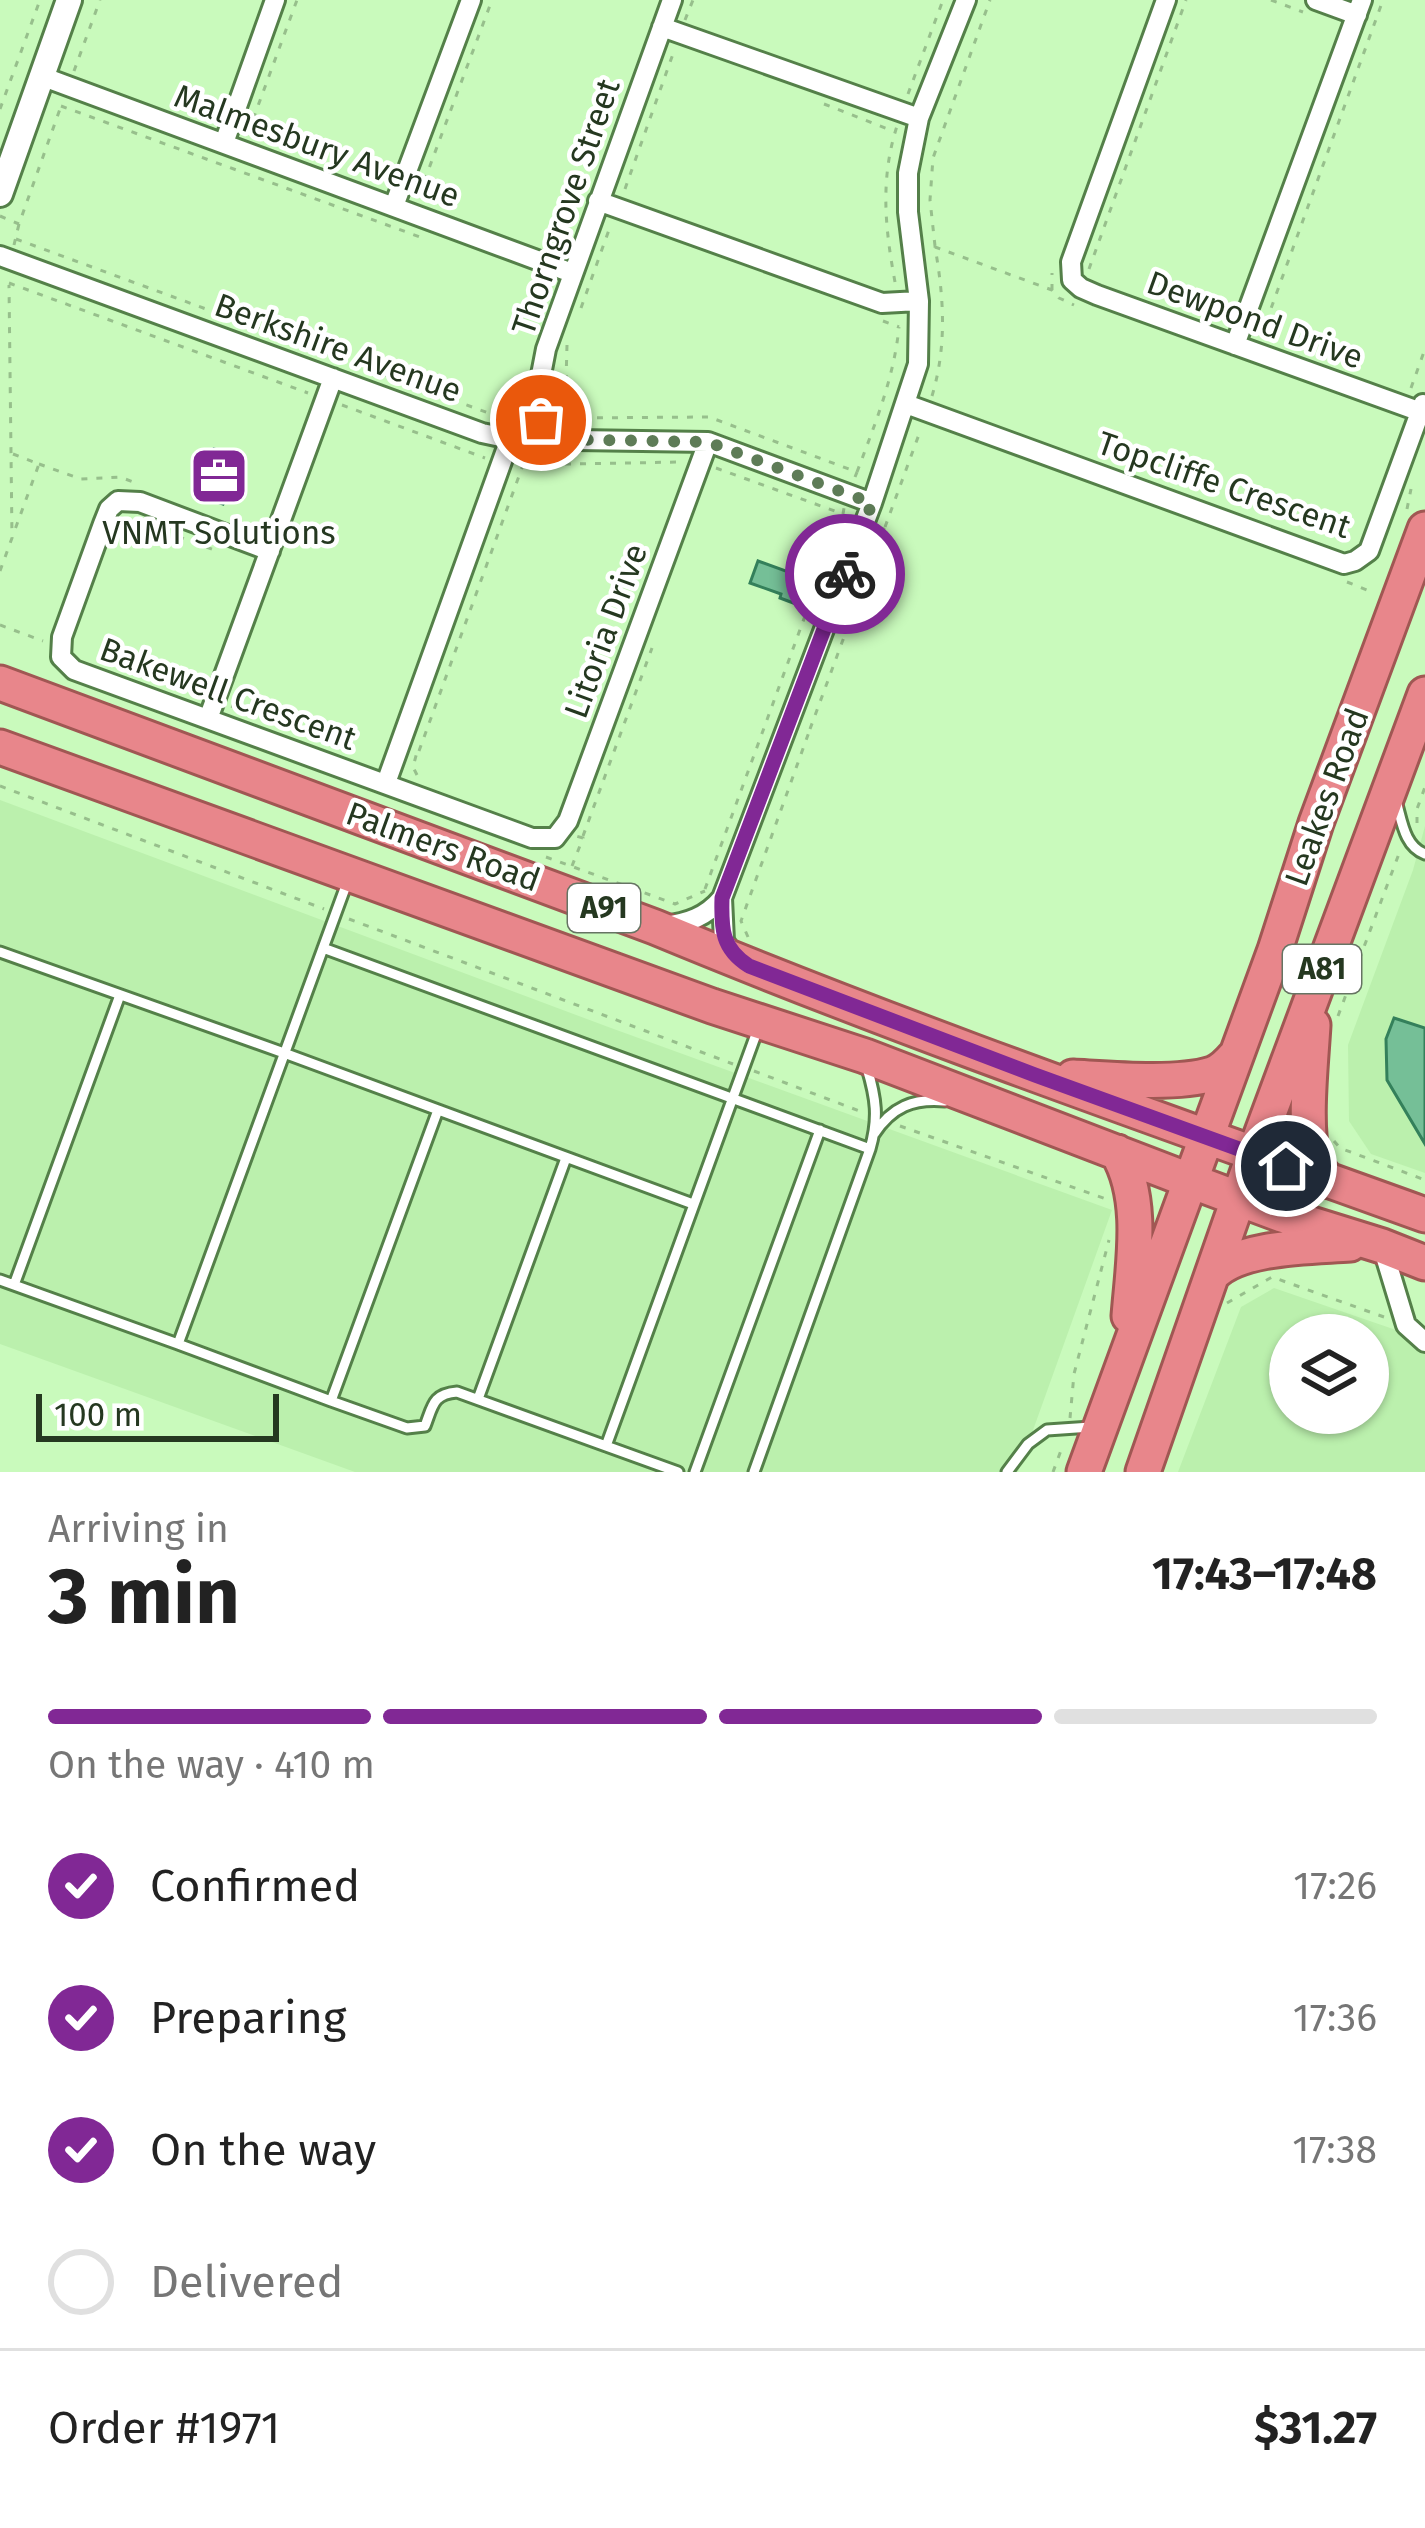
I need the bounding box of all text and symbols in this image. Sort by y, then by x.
street label: Thorngrove Street [503,74,629,340]
street label: Malmesbury Avenue [169,76,465,216]
street label: Dewpond Drive [1142,262,1368,378]
street label: Berkshire Avenue [209,285,467,411]
pin [490,369,592,471]
icon: bag [508,387,574,453]
street label: Topcliffe Crescent [1092,423,1356,547]
office icon: VNMT Solutions [188,445,250,507]
place label: VNMT Solutions [102,513,336,553]
courier [785,514,905,634]
street label: Litoria Drive [556,538,656,724]
icon: bike [812,541,878,607]
street label: Bakewell Crescent [94,629,362,759]
street label: Leakes Road [1276,703,1378,891]
street label: Palmers Road [341,793,545,901]
road number: A91 [568,884,640,932]
road number: A81 [1283,945,1361,993]
pin [1235,1115,1337,1217]
icon: home [1253,1133,1319,1199]
map controls [1269,1314,1389,1434]
button: layers [1269,1314,1389,1434]
scale bar [36,1388,279,1441]
text: 100 m [54,1395,142,1435]
text: Arriving in [48,1506,229,1552]
text: 17:43–17:48 [1152,1547,1377,1601]
text: 3 min [48,1550,240,1644]
text: On the way · 410 m [48,1742,375,1788]
icon: check [48,1853,114,1919]
text: Confirmed [150,1859,360,1913]
text: 17:26 [1293,1863,1377,1909]
icon: check [48,1985,114,2051]
text: Preparing [150,1991,346,2045]
text: 17:36 [1293,1995,1377,2041]
icon: check [48,2117,114,2183]
text: On the way [150,2123,376,2177]
text: 17:38 [1292,2127,1377,2173]
text: Delivered [150,2255,343,2309]
text: Order #1971 [48,2401,280,2455]
text: $31.27 [1254,2401,1377,2455]

